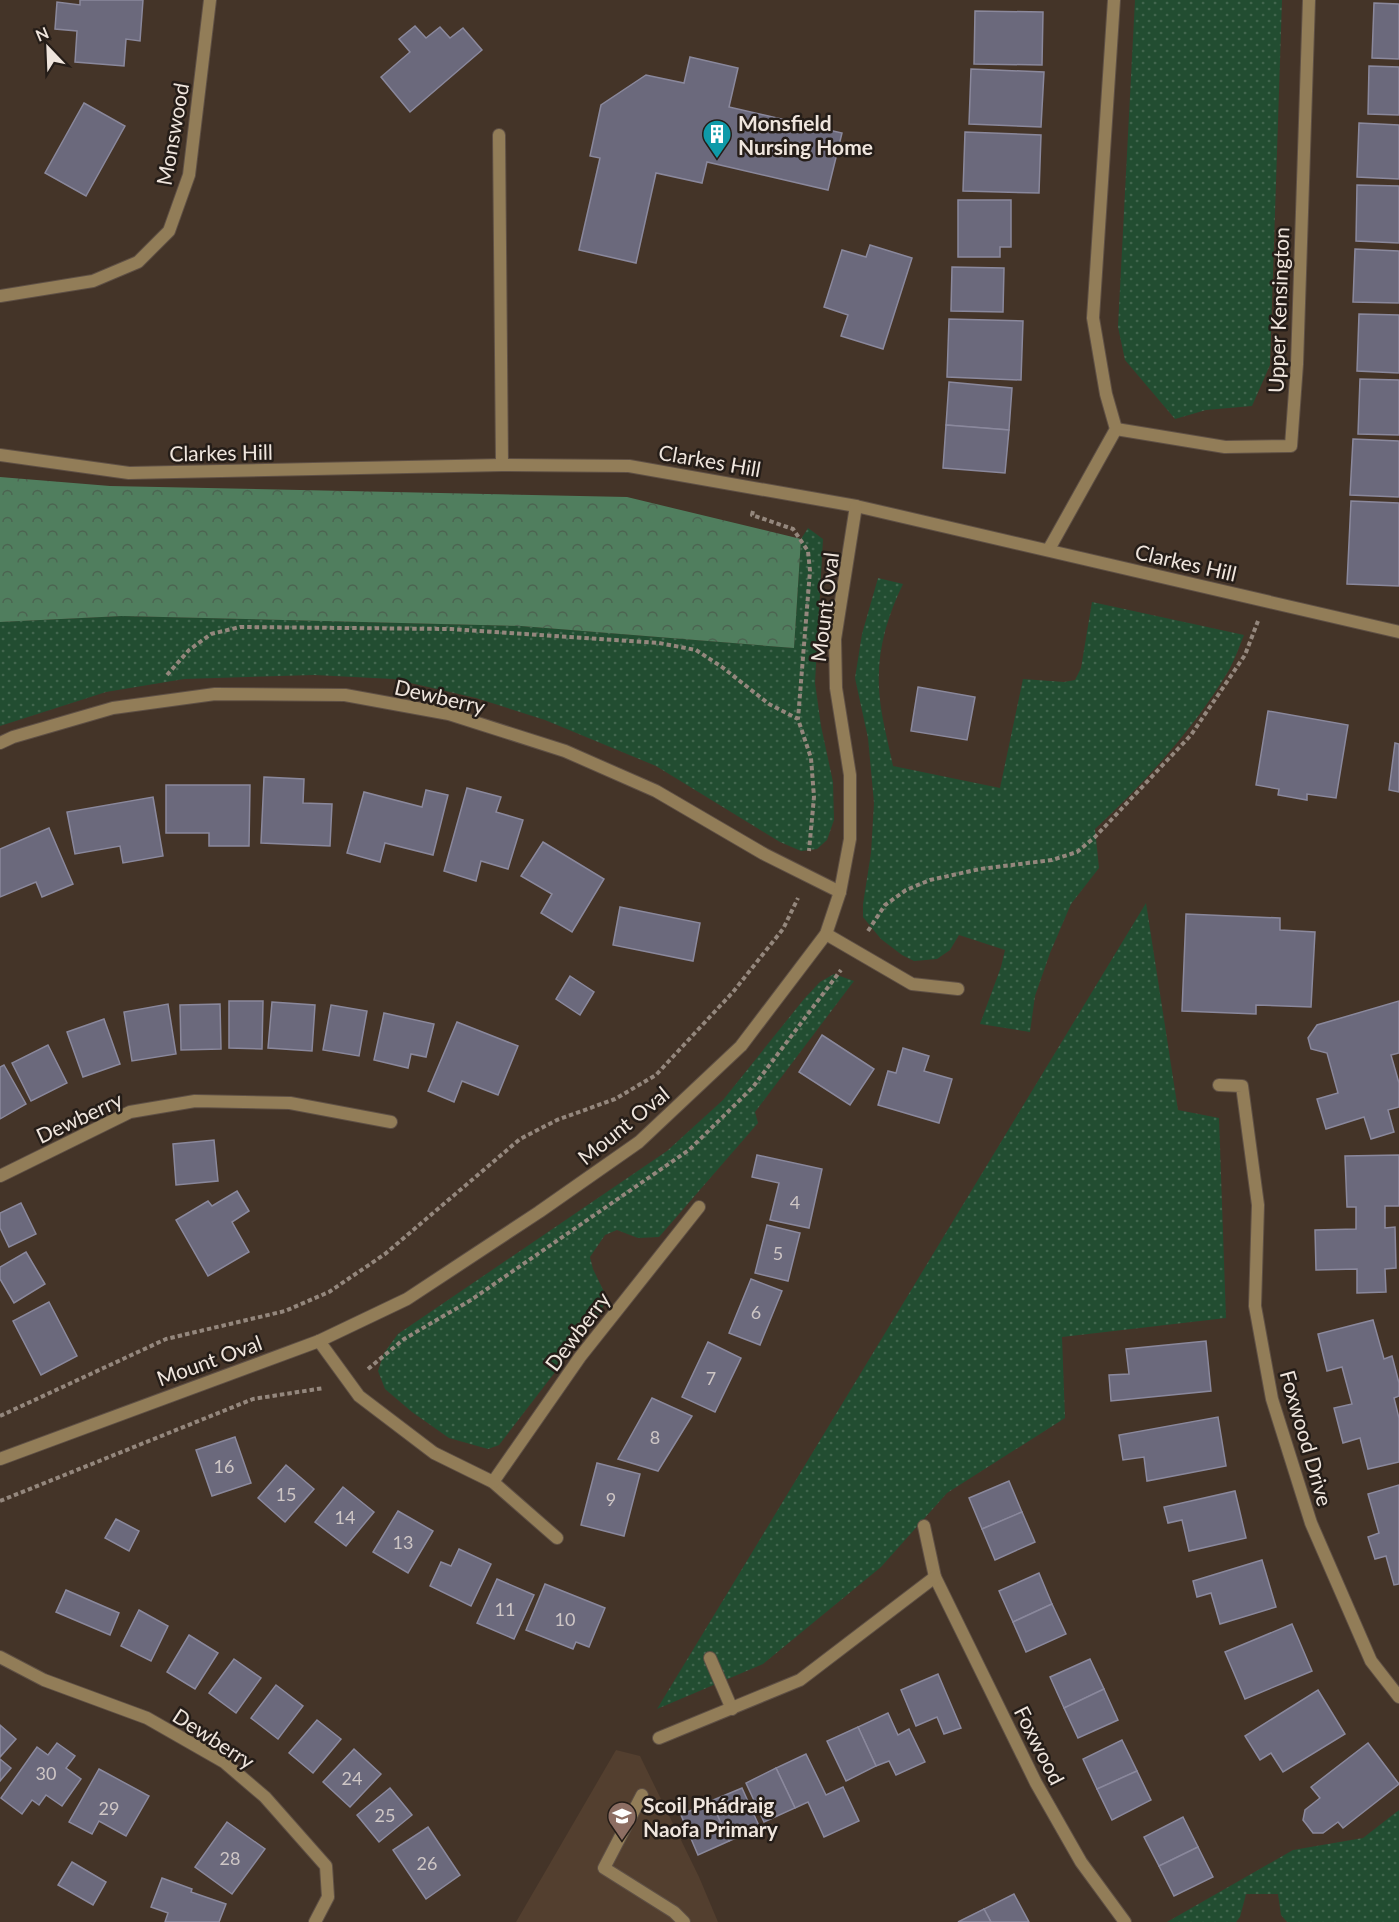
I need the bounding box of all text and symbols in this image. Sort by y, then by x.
north arrow [18,18,78,78]
text: N [33,23,51,45]
street label: Monswood [151,81,193,187]
place label: Monsfield Nursing Home [738,110,873,159]
building icon: Monsfield Nursing Home [701,118,733,160]
street label: Upper Kensington [1263,227,1293,393]
street label: Clarkes Hill [169,439,273,465]
street label: Clarkes Hill [657,439,763,481]
street label: Clarkes Hill [1133,538,1239,586]
street label: Mount Oval [805,551,843,663]
street label: Dewberry [392,673,488,719]
street label: Mount Oval [572,1081,674,1169]
street label: Dewberry [32,1086,126,1148]
house number: 4 [790,1191,800,1213]
house number: 5 [773,1242,783,1264]
street label: Dewberry [539,1286,615,1375]
house number: 6 [751,1301,761,1323]
street label: Mount Oval [153,1329,265,1391]
house number: 7 [706,1367,716,1389]
street label: Foxwood Drive [1276,1367,1338,1509]
house number: 8 [650,1426,660,1448]
house number: 16 [214,1455,234,1477]
house number: 15 [276,1483,296,1505]
house number: 9 [606,1488,616,1510]
house number: 14 [335,1506,355,1528]
house number: 13 [393,1531,413,1553]
house number: 11 [495,1598,515,1620]
house number: 10 [555,1608,575,1630]
street label: Dewberry [169,1702,260,1774]
street label: Foxwood [1010,1702,1070,1788]
house number: 30 [36,1762,56,1784]
house number: 24 [342,1767,362,1789]
place label: Scoil Phádraig Naofa Primary [643,1792,779,1841]
house number: 29 [99,1797,119,1819]
school or university icon: Scoil Phádraig Naofa Primary [606,1800,638,1842]
house number: 25 [375,1804,395,1826]
house number: 28 [220,1847,240,1869]
house number: 26 [417,1852,437,1874]

